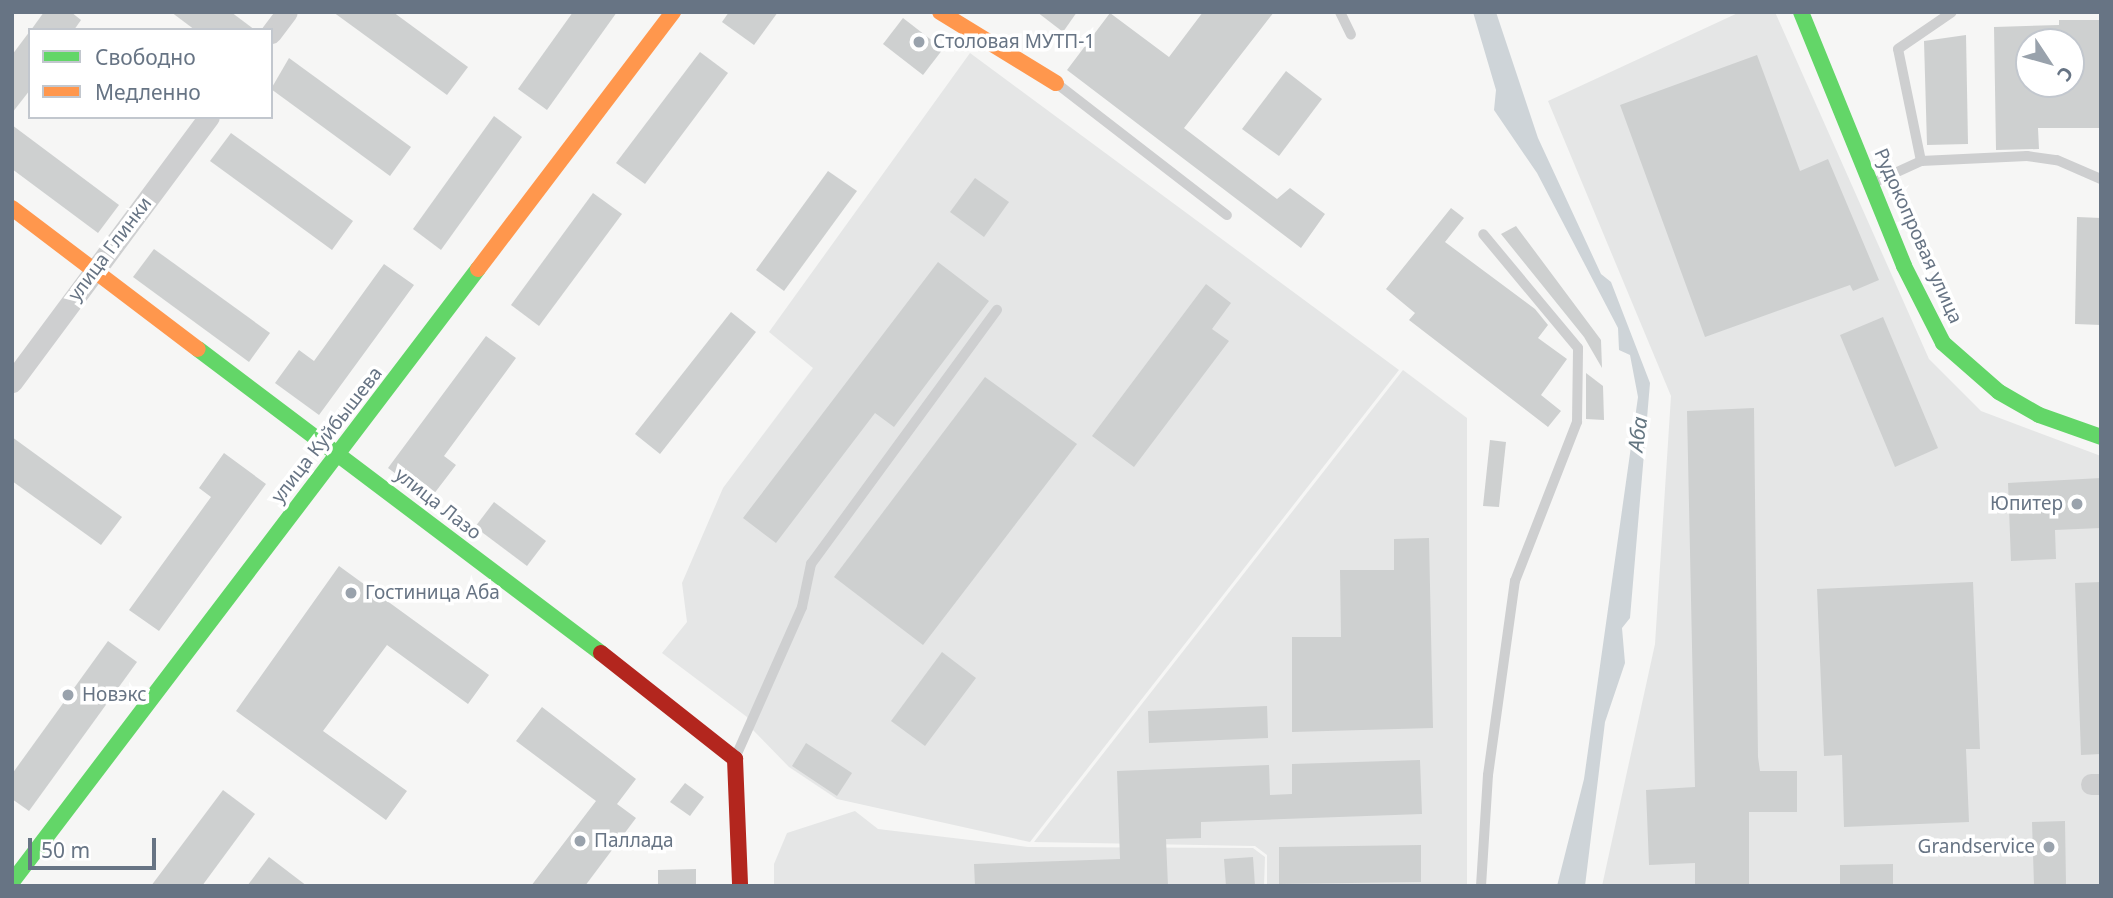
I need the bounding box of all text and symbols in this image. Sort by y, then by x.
legend [28,28,273,119]
north arrow [2015,28,2085,98]
place label: Столовая МУТП-1 [933,31,1095,53]
marker: Столовая МУТП-1 [911,34,927,50]
text: Свободно [95,43,196,71]
text: С [2051,62,2079,87]
text: Медленно [95,78,201,106]
street label: Рудокопровая улица [1869,145,1967,327]
street label: улица Глинки [63,192,157,306]
street label: улица Куйбышева [267,362,387,508]
water label: Аба [1622,415,1652,453]
street label: улица Лазо [390,463,486,545]
place label: Юпитер [1990,493,2063,515]
marker: Юпитер [2069,496,2085,512]
place label: Гостиница Аба [365,582,500,604]
marker: Гостиница Аба [343,585,359,601]
place label: Новэкс [82,684,147,706]
marker: Новэкс [60,687,76,703]
scale bar [32,824,159,868]
place label: Паллада [594,830,673,852]
marker: Паллада [572,833,588,849]
text: 50 m [41,836,90,864]
place label: Grandservice [1918,836,2035,858]
marker: Grandservice [2041,839,2057,855]

